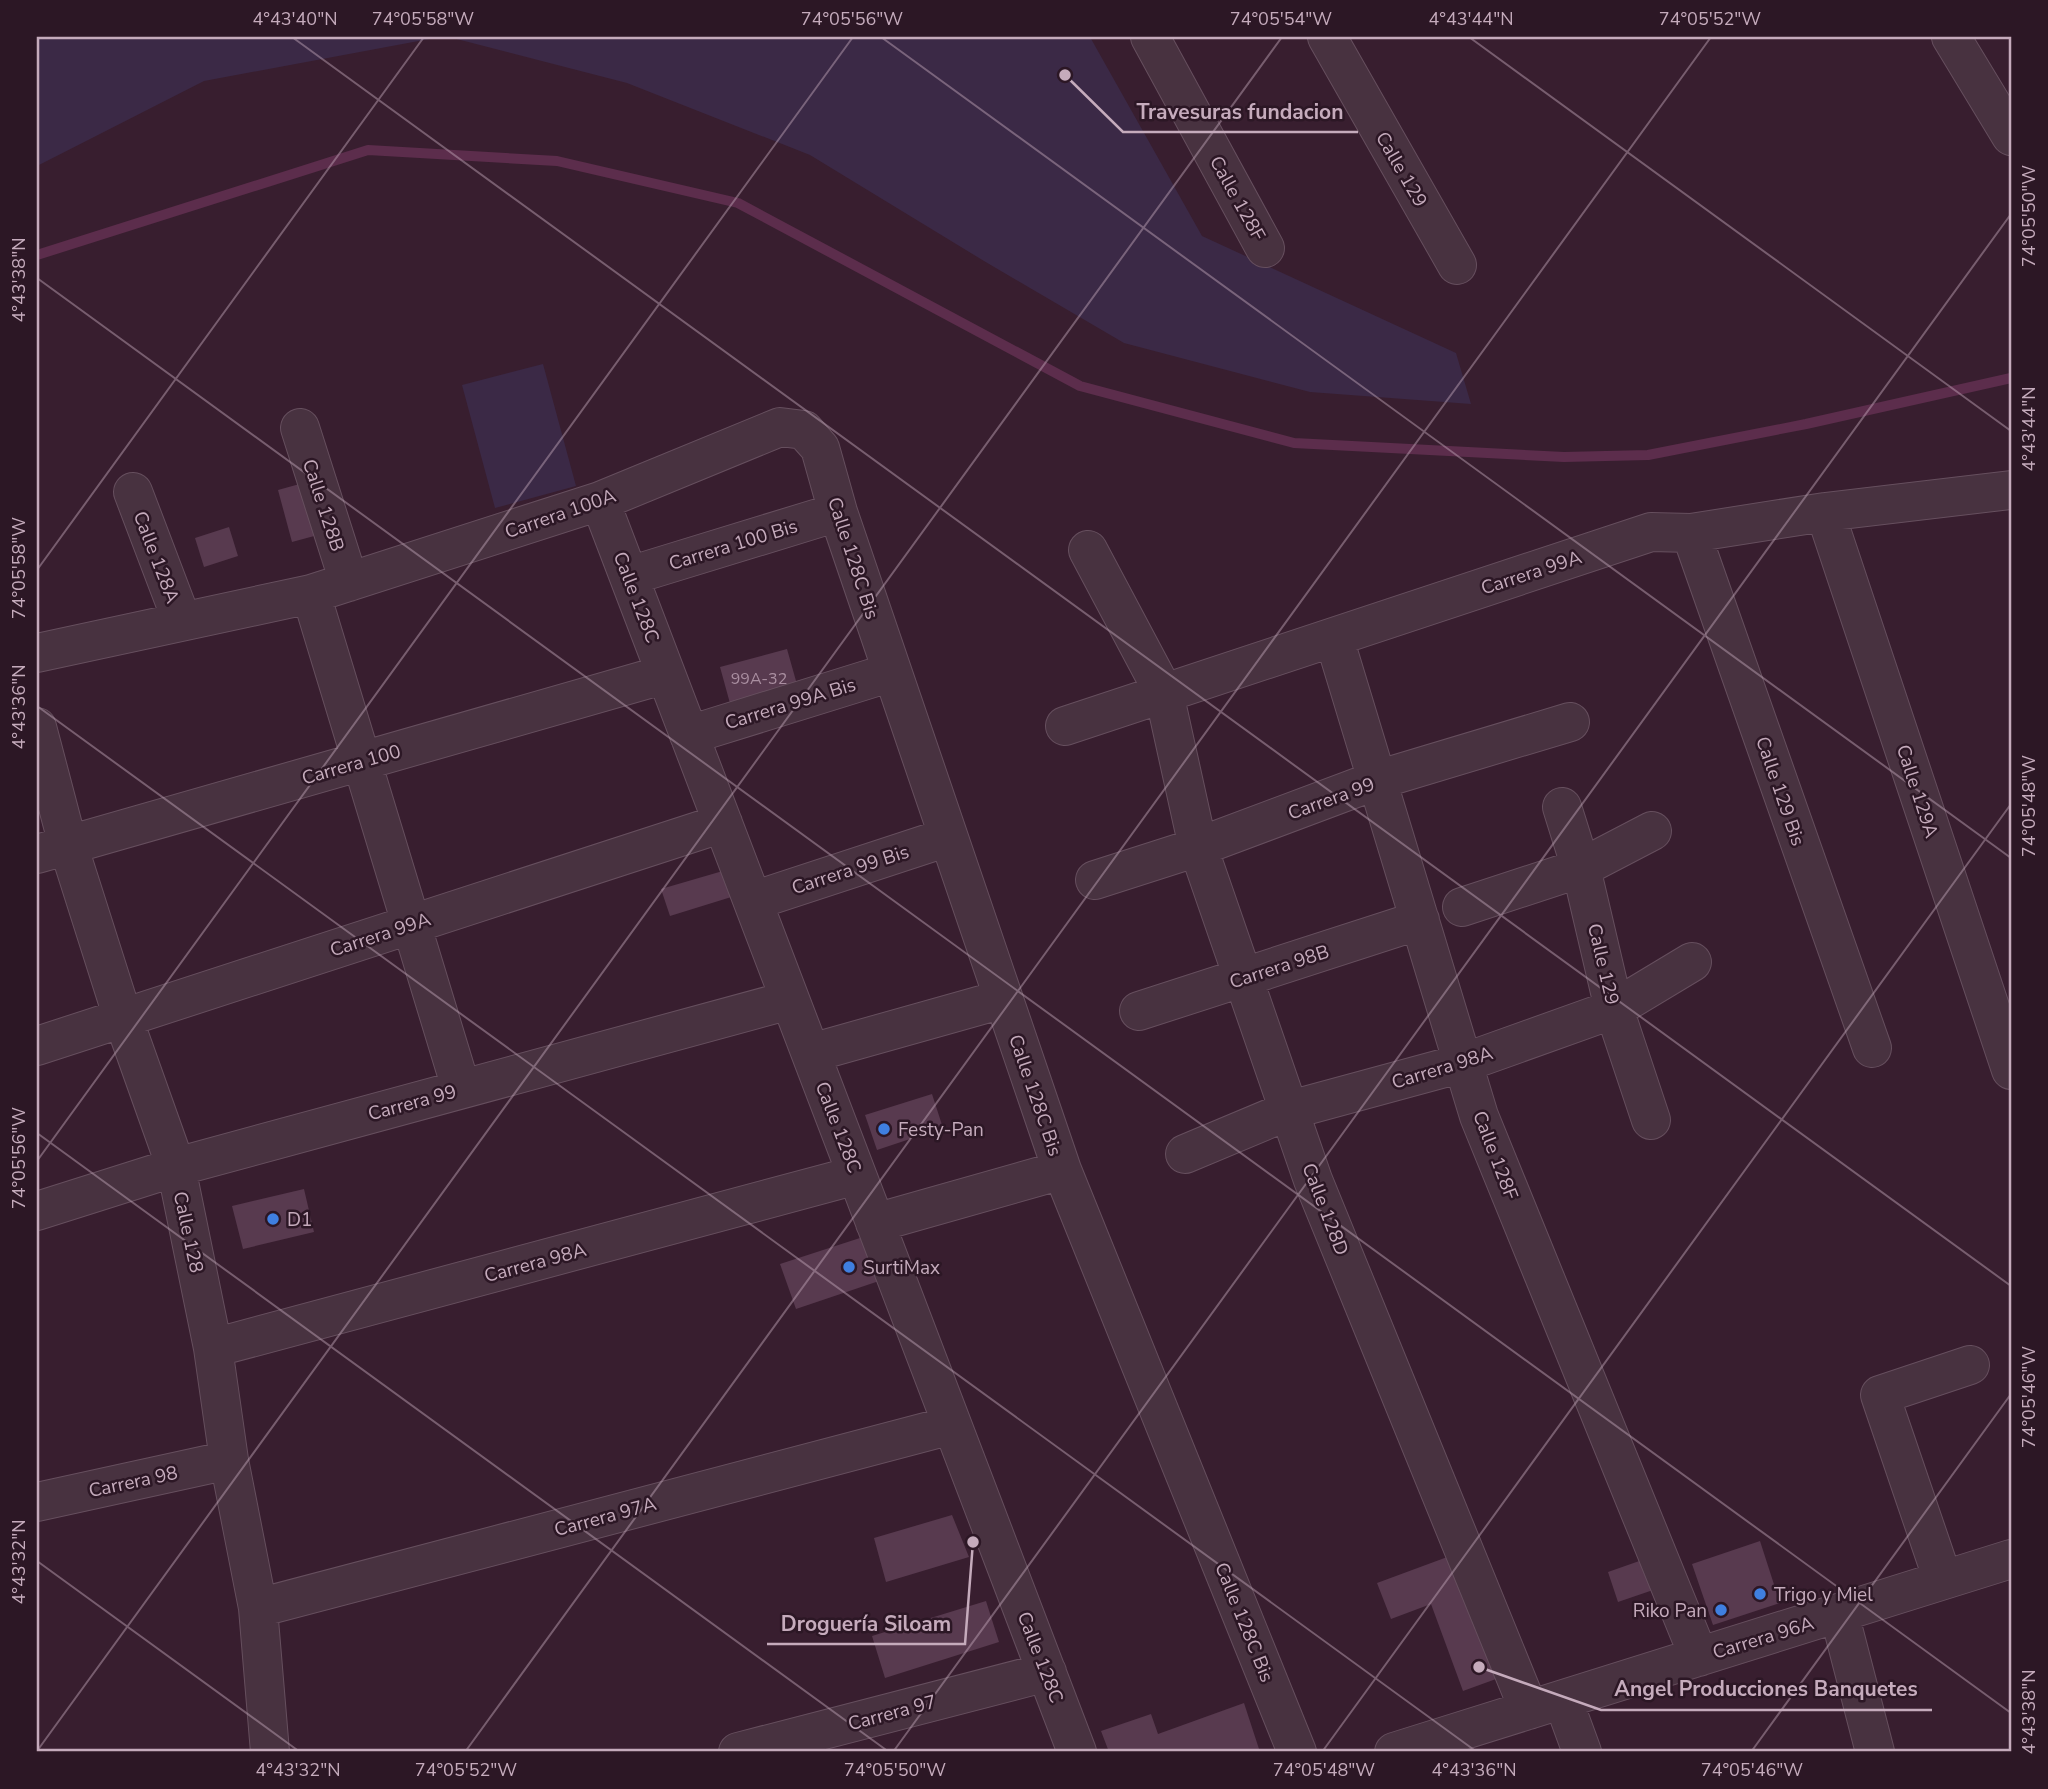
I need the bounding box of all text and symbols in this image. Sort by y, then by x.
text: 4°43'40"N [252,7,338,31]
text: 74°05'58"W [372,7,474,31]
text: 74°05'56"W [801,7,903,31]
text: 74°05'54"W [1230,7,1332,31]
text: 4°43'44"N [1428,7,1514,31]
text: 74°05'52"W [1659,7,1761,31]
callout: Travesuras fundacion [1123,90,1358,132]
text: Travesuras fundacion [1137,98,1343,126]
street label: Calle 129 [1369,127,1433,212]
street label: Calle 128F [1203,151,1271,246]
text: 74°05'50"W [2017,165,2041,267]
text: 4°43'38"N [7,237,31,323]
text: 4°43'44"N [2017,386,2041,472]
street label: Calle 128B [296,456,350,555]
street label: Carrera 100A [501,483,619,545]
street label: Calle 128C Bis [821,494,885,623]
street label: Calle 128A [127,508,186,607]
street label: Carrera 100 Bis [666,513,801,577]
text: 74°05'58"W [7,517,31,619]
street label: Carrera 99A [1478,544,1585,601]
street label: Calle 128C [607,548,665,647]
text: 4°43'36"N [7,664,31,750]
house number: 99A-32 [731,668,787,690]
street label: Carrera 99A Bis [722,672,859,736]
street label: Calle 129 Bis [1749,733,1811,850]
street label: Carrera 100 [299,738,404,792]
street label: Calle 129A [1890,741,1944,841]
text: 74°05'48"W [2017,755,2041,857]
street label: Carrera 99 [1284,771,1378,827]
street label: Carrera 99 Bis [788,839,912,901]
street label: Carrera 99A [327,906,434,963]
street label: Calle 129 [1581,921,1625,1008]
street label: Carrera 98B [1226,939,1333,995]
street label: Calle 128C Bis [1002,1031,1068,1160]
street label: Carrera 98A [1389,1040,1496,1096]
street label: Calle 128C [809,1078,867,1177]
street label: Carrera 99 [365,1079,459,1127]
text: 74°05'56"W [7,1107,31,1209]
street label: Calle 128F [1466,1107,1524,1204]
place label: Festy-Pan [898,1117,984,1143]
marker: Festy-Pan [876,1121,892,1137]
street label: Calle 128D [1296,1159,1355,1259]
street label: Calle 128 [167,1189,209,1275]
place label: D1 [287,1207,313,1233]
marker: D1 [265,1211,281,1227]
street label: Carrera 98A [481,1237,589,1289]
place label: SurtiMax [863,1255,940,1281]
marker: SurtiMax [841,1259,857,1275]
text: 74°05'46"W [2017,1346,2041,1448]
street label: Carrera 98 [86,1460,180,1504]
street label: Carrera 97A [551,1491,659,1543]
text: 4°43'32"N [7,1519,31,1605]
street label: Calle 128C Bis [1208,1559,1280,1686]
place label: Trigo y Miel [1774,1582,1873,1608]
marker: Trigo y Miel [1752,1586,1768,1602]
place label: Riko Pan [1633,1598,1707,1624]
callout: Droguería Siloam [767,1602,965,1644]
marker: Riko Pan [1713,1602,1729,1618]
street label: Calle 128C [1011,1608,1069,1707]
text: Droguería Siloam [781,1610,951,1638]
street label: Carrera 96A [1710,1610,1817,1666]
callout: Angel Producciones Banquetes [1601,1668,1932,1710]
text: 4°43'38"N [2017,1669,2041,1755]
text: Angel Producciones Banquetes [1614,1675,1918,1703]
street label: Carrera 97 [845,1689,939,1737]
text: 4°43'32"N [255,1758,341,1782]
text: 74°05'52"W [415,1758,517,1782]
text: 74°05'50"W [844,1758,946,1782]
text: 74°05'48"W [1273,1758,1375,1782]
text: 4°43'36"N [1431,1758,1517,1782]
text: 74°05'46"W [1701,1758,1803,1782]

